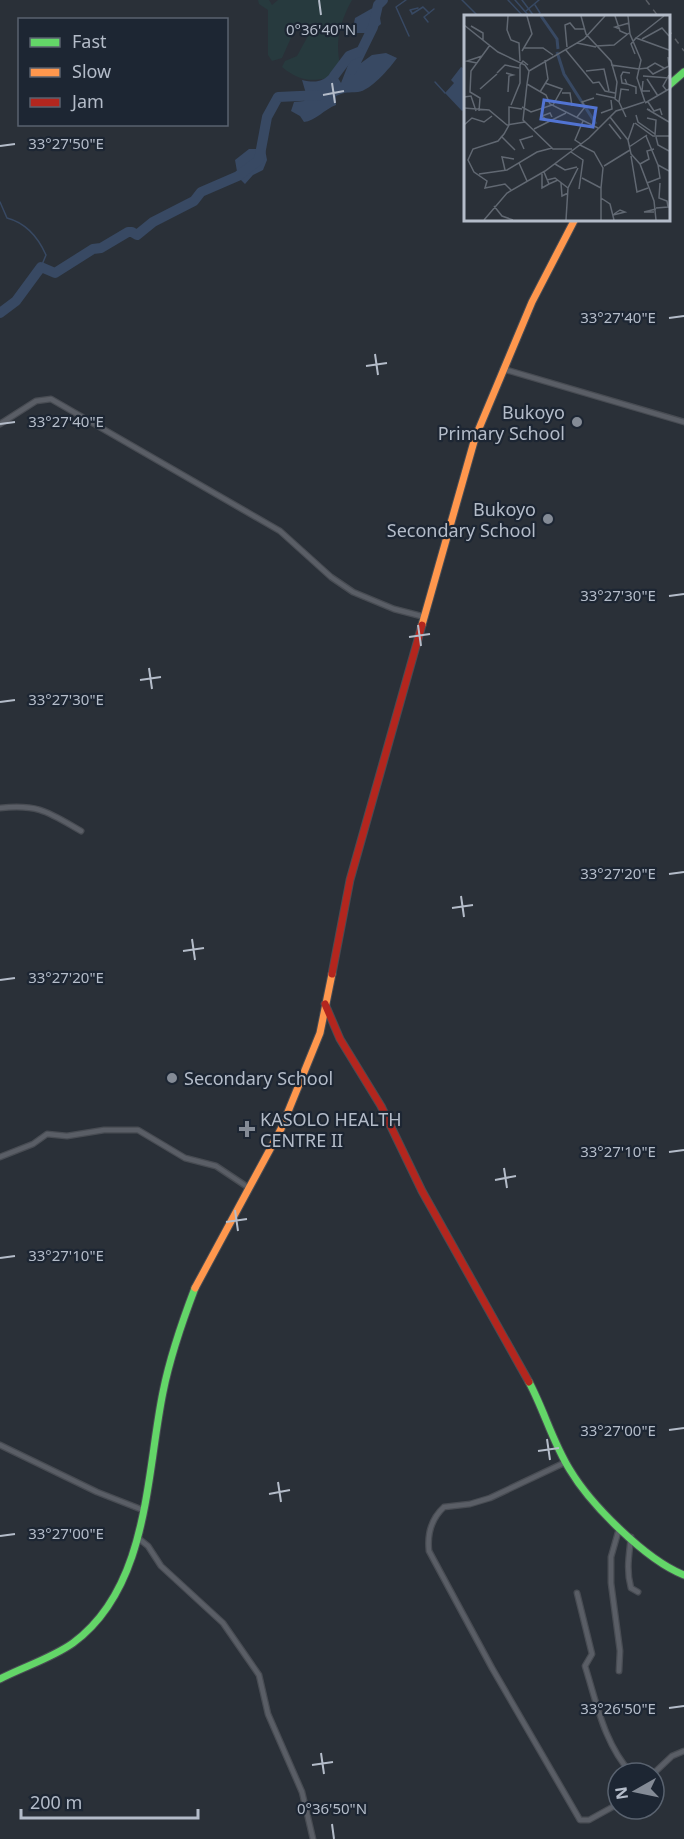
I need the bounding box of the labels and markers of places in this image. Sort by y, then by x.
place label: Bukoyo Primary School [438,400,565,445]
marker: Bukoyo Primary School [570,415,584,429]
place label: Bukoyo Secondary School [387,497,536,542]
marker: Bukoyo Secondary School [541,512,555,526]
place label: Secondary School [184,1066,333,1090]
marker: Secondary School [165,1071,179,1085]
place label: KASOLO HEALTH CENTRE II [260,1107,402,1152]
marker: KASOLO HEALTH CENTRE II [238,1120,256,1138]

